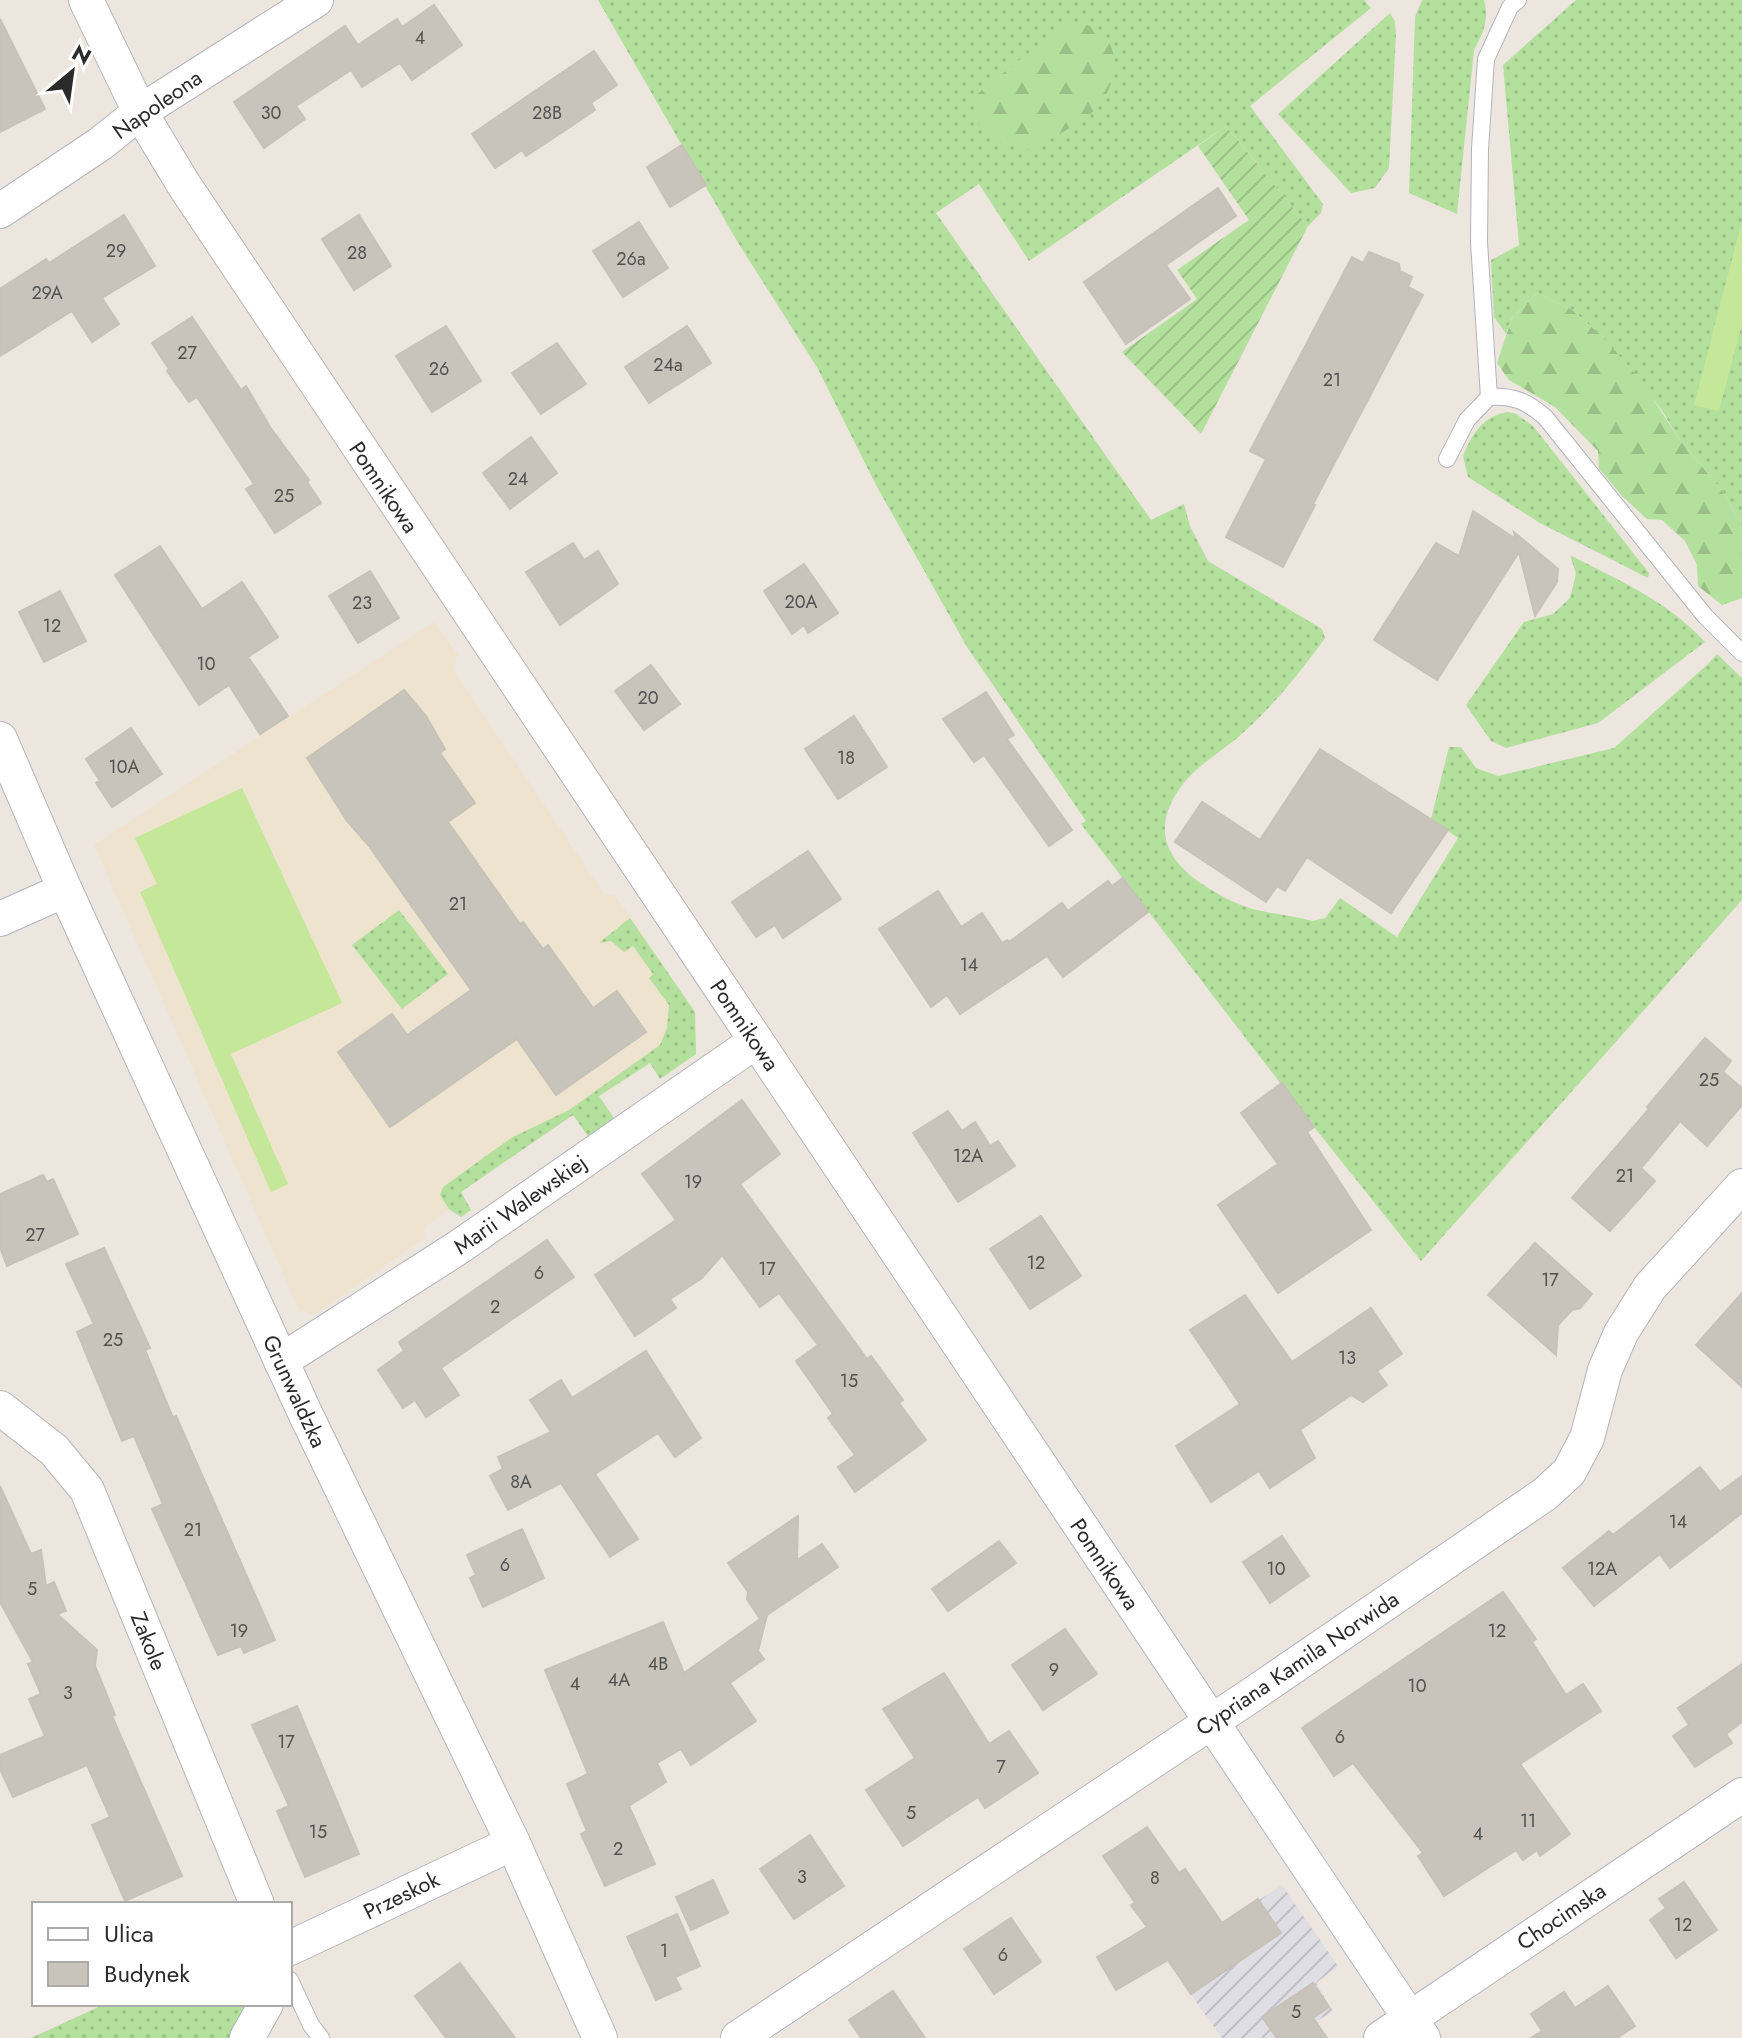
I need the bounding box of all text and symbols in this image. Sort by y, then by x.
house number: 4 [415,25,425,51]
north arrow [32,32,112,112]
text: N [66,36,97,73]
street label: Napoleona [106,61,208,147]
house number: 30 [261,100,282,126]
house number: 28B [532,100,562,126]
house number: 29 [106,238,126,264]
house number: 28 [347,240,367,266]
house number: 26a [616,246,646,272]
house number: 29A [31,280,63,306]
house number: 27 [177,340,197,366]
house number: 24a [653,352,683,378]
house number: 26 [429,356,449,382]
house number: 21 [1323,367,1341,393]
street label: Pomnikowa [342,435,426,539]
house number: 24 [508,466,528,492]
house number: 25 [274,483,294,509]
house number: 20A [785,589,818,615]
house number: 23 [352,590,372,616]
house number: 12 [43,613,61,639]
house number: 10 [197,651,216,677]
house number: 20 [637,685,659,711]
house number: 18 [837,745,855,771]
house number: 10A [109,754,140,780]
house number: 21 [449,891,467,917]
house number: 14 [960,952,978,978]
street label: Pomnikowa [703,973,787,1077]
house number: 25 [1699,1067,1719,1093]
house number: 12A [953,1143,983,1169]
street label: Marii Walewskiej [447,1146,593,1262]
house number: 21 [1616,1163,1634,1189]
house number: 19 [684,1169,702,1195]
house number: 27 [25,1222,45,1248]
house number: 12 [1027,1250,1045,1276]
house number: 17 [758,1256,776,1282]
house number: 6 [534,1260,544,1286]
house number: 17 [1541,1267,1559,1293]
house number: 2 [490,1294,500,1320]
house number: 25 [103,1327,123,1353]
street label: Grunwaldzka [255,1329,335,1453]
house number: 13 [1338,1345,1356,1371]
house number: 15 [840,1368,858,1394]
house number: 8A [510,1469,532,1495]
house number: 14 [1669,1509,1687,1535]
street label: Pomnikowa [1063,1512,1147,1616]
house number: 21 [184,1517,202,1543]
house number: 6 [500,1552,510,1578]
house number: 10 [1267,1556,1286,1582]
house number: 12A [1587,1556,1617,1582]
house number: 5 [27,1576,37,1602]
street label: Cypriana Kamila Norwida [1189,1583,1405,1743]
street label: Zakole [123,1607,175,1675]
house number: 19 [230,1618,248,1644]
house number: 12 [1488,1618,1506,1644]
house number: 4B [648,1651,668,1677]
house number: 9 [1049,1657,1059,1683]
house number: 4A [608,1667,630,1693]
house number: 4 [570,1671,580,1697]
house number: 10 [1408,1673,1427,1699]
house number: 3 [63,1680,73,1706]
house number: 6 [1335,1724,1345,1750]
house number: 17 [277,1729,295,1755]
house number: 7 [996,1754,1006,1780]
house number: 5 [906,1800,916,1826]
house number: 11 [1520,1808,1536,1834]
house number: 15 [309,1819,327,1845]
house number: 4 [1473,1821,1483,1847]
house number: 2 [613,1836,623,1862]
street label: Przeskok [358,1863,445,1927]
house number: 3 [797,1864,807,1890]
house number: 8 [1150,1865,1160,1891]
street label: Chocimska [1510,1874,1612,1958]
legend [32,1902,292,2006]
house number: 12 [1674,1912,1692,1938]
text: Ulica [104,1916,154,1951]
house number: 1 [660,1938,668,1964]
house number: 6 [998,1942,1008,1968]
text: Budynek [104,1956,190,1991]
house number: 5 [1291,1999,1301,2025]

